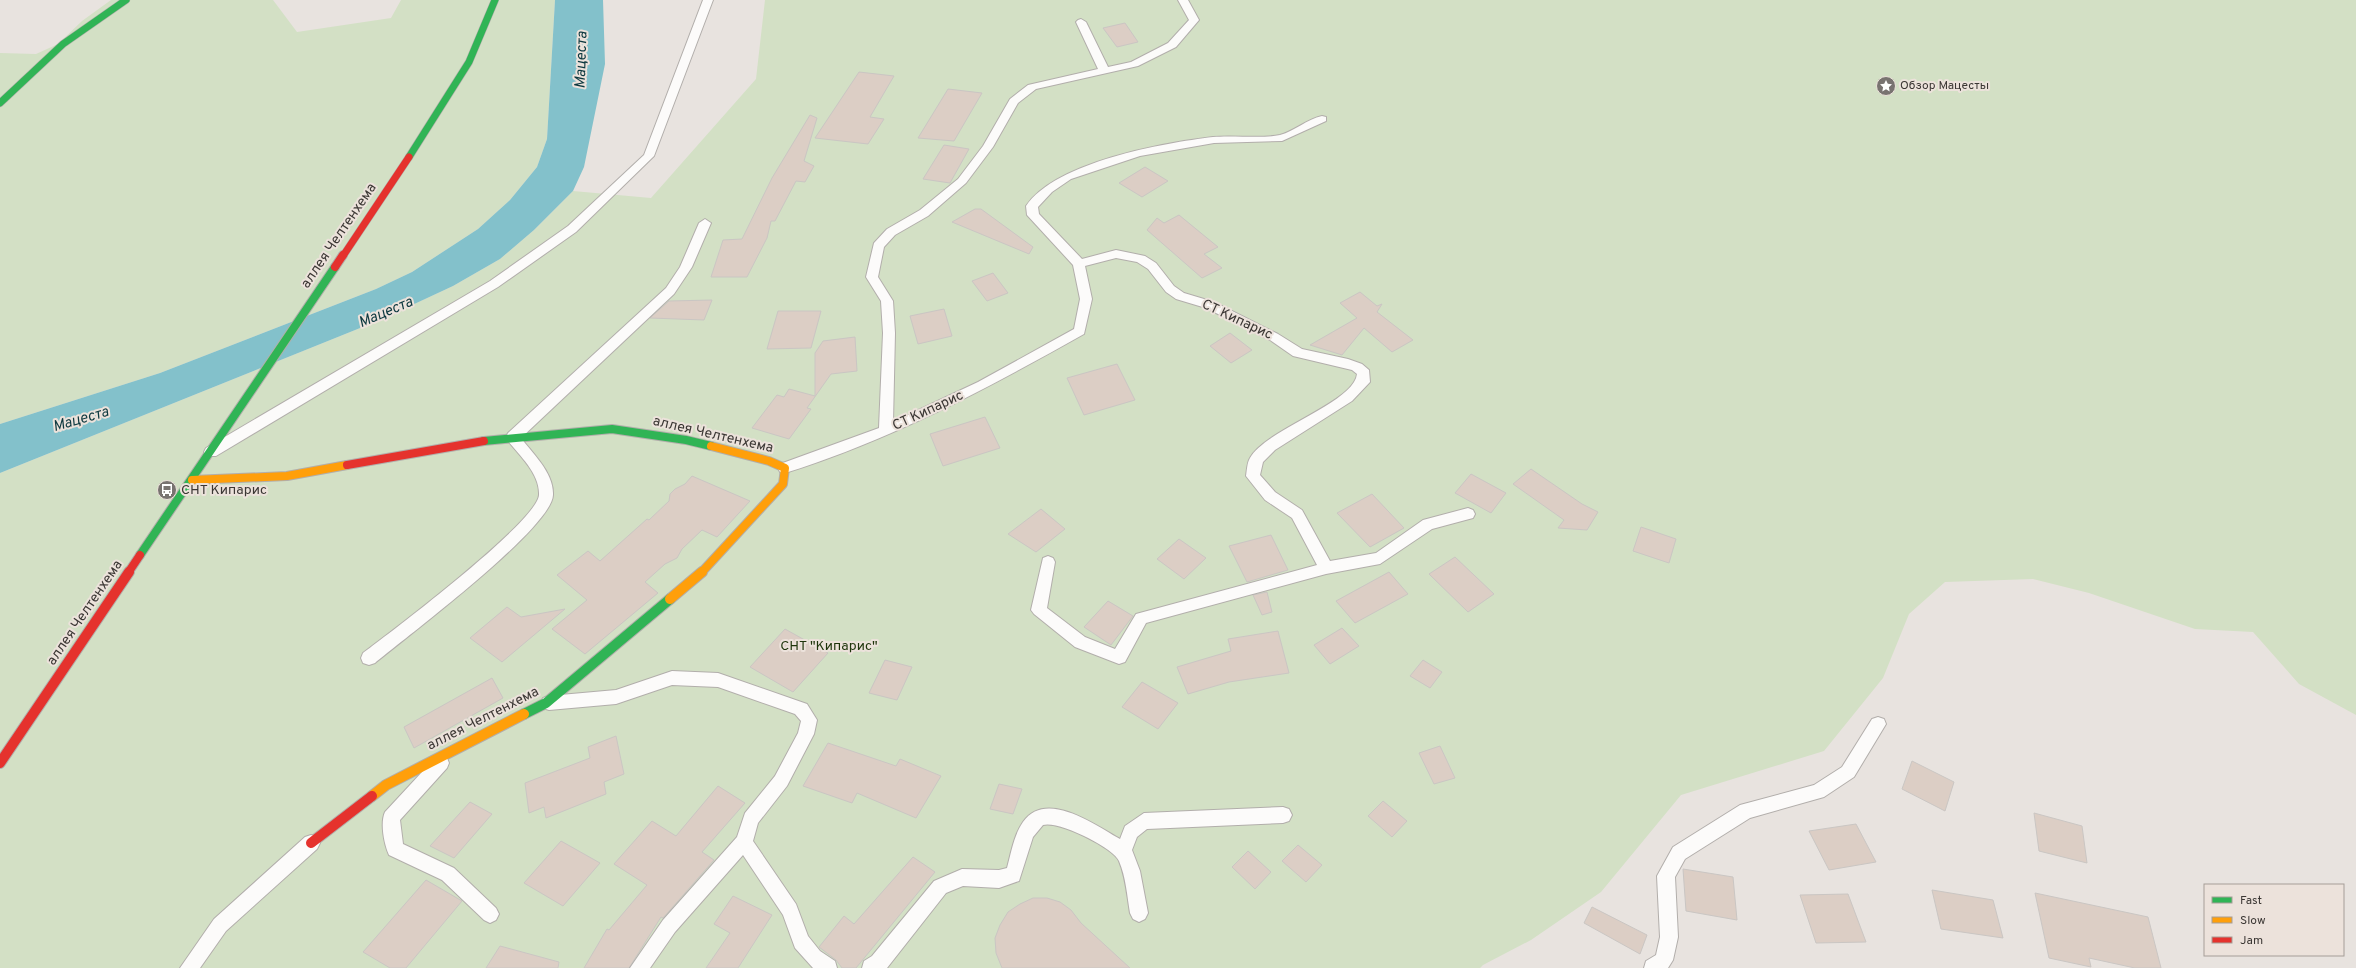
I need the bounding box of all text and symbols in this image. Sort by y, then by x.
water label: Мацеста [572,31,593,89]
place icon: Обзор Мацесты [1875,75,1897,97]
place label: Обзор Мацесты [1900,78,1989,94]
street label: аллея Челтенхема [298,180,380,292]
water label: Мацеста [356,293,416,333]
street label: СТ Кипарис [1199,296,1275,344]
street label: СТ Кипарис [890,387,966,435]
water label: Мацеста [51,403,111,437]
street label: аллея Челтенхема [651,413,775,457]
bus stop icon: СНТ Кипарис [156,479,178,501]
place label: СНТ Кипарис [181,482,267,499]
street label: аллея Челтенхема [44,557,126,669]
park label: СНТ "Кипарис" [780,638,878,655]
street label: аллея Челтенхема [424,683,542,755]
legend [2204,884,2344,956]
text: Fast [2240,893,2262,909]
text: Slow [2240,913,2266,929]
text: Jam [2240,933,2263,949]

